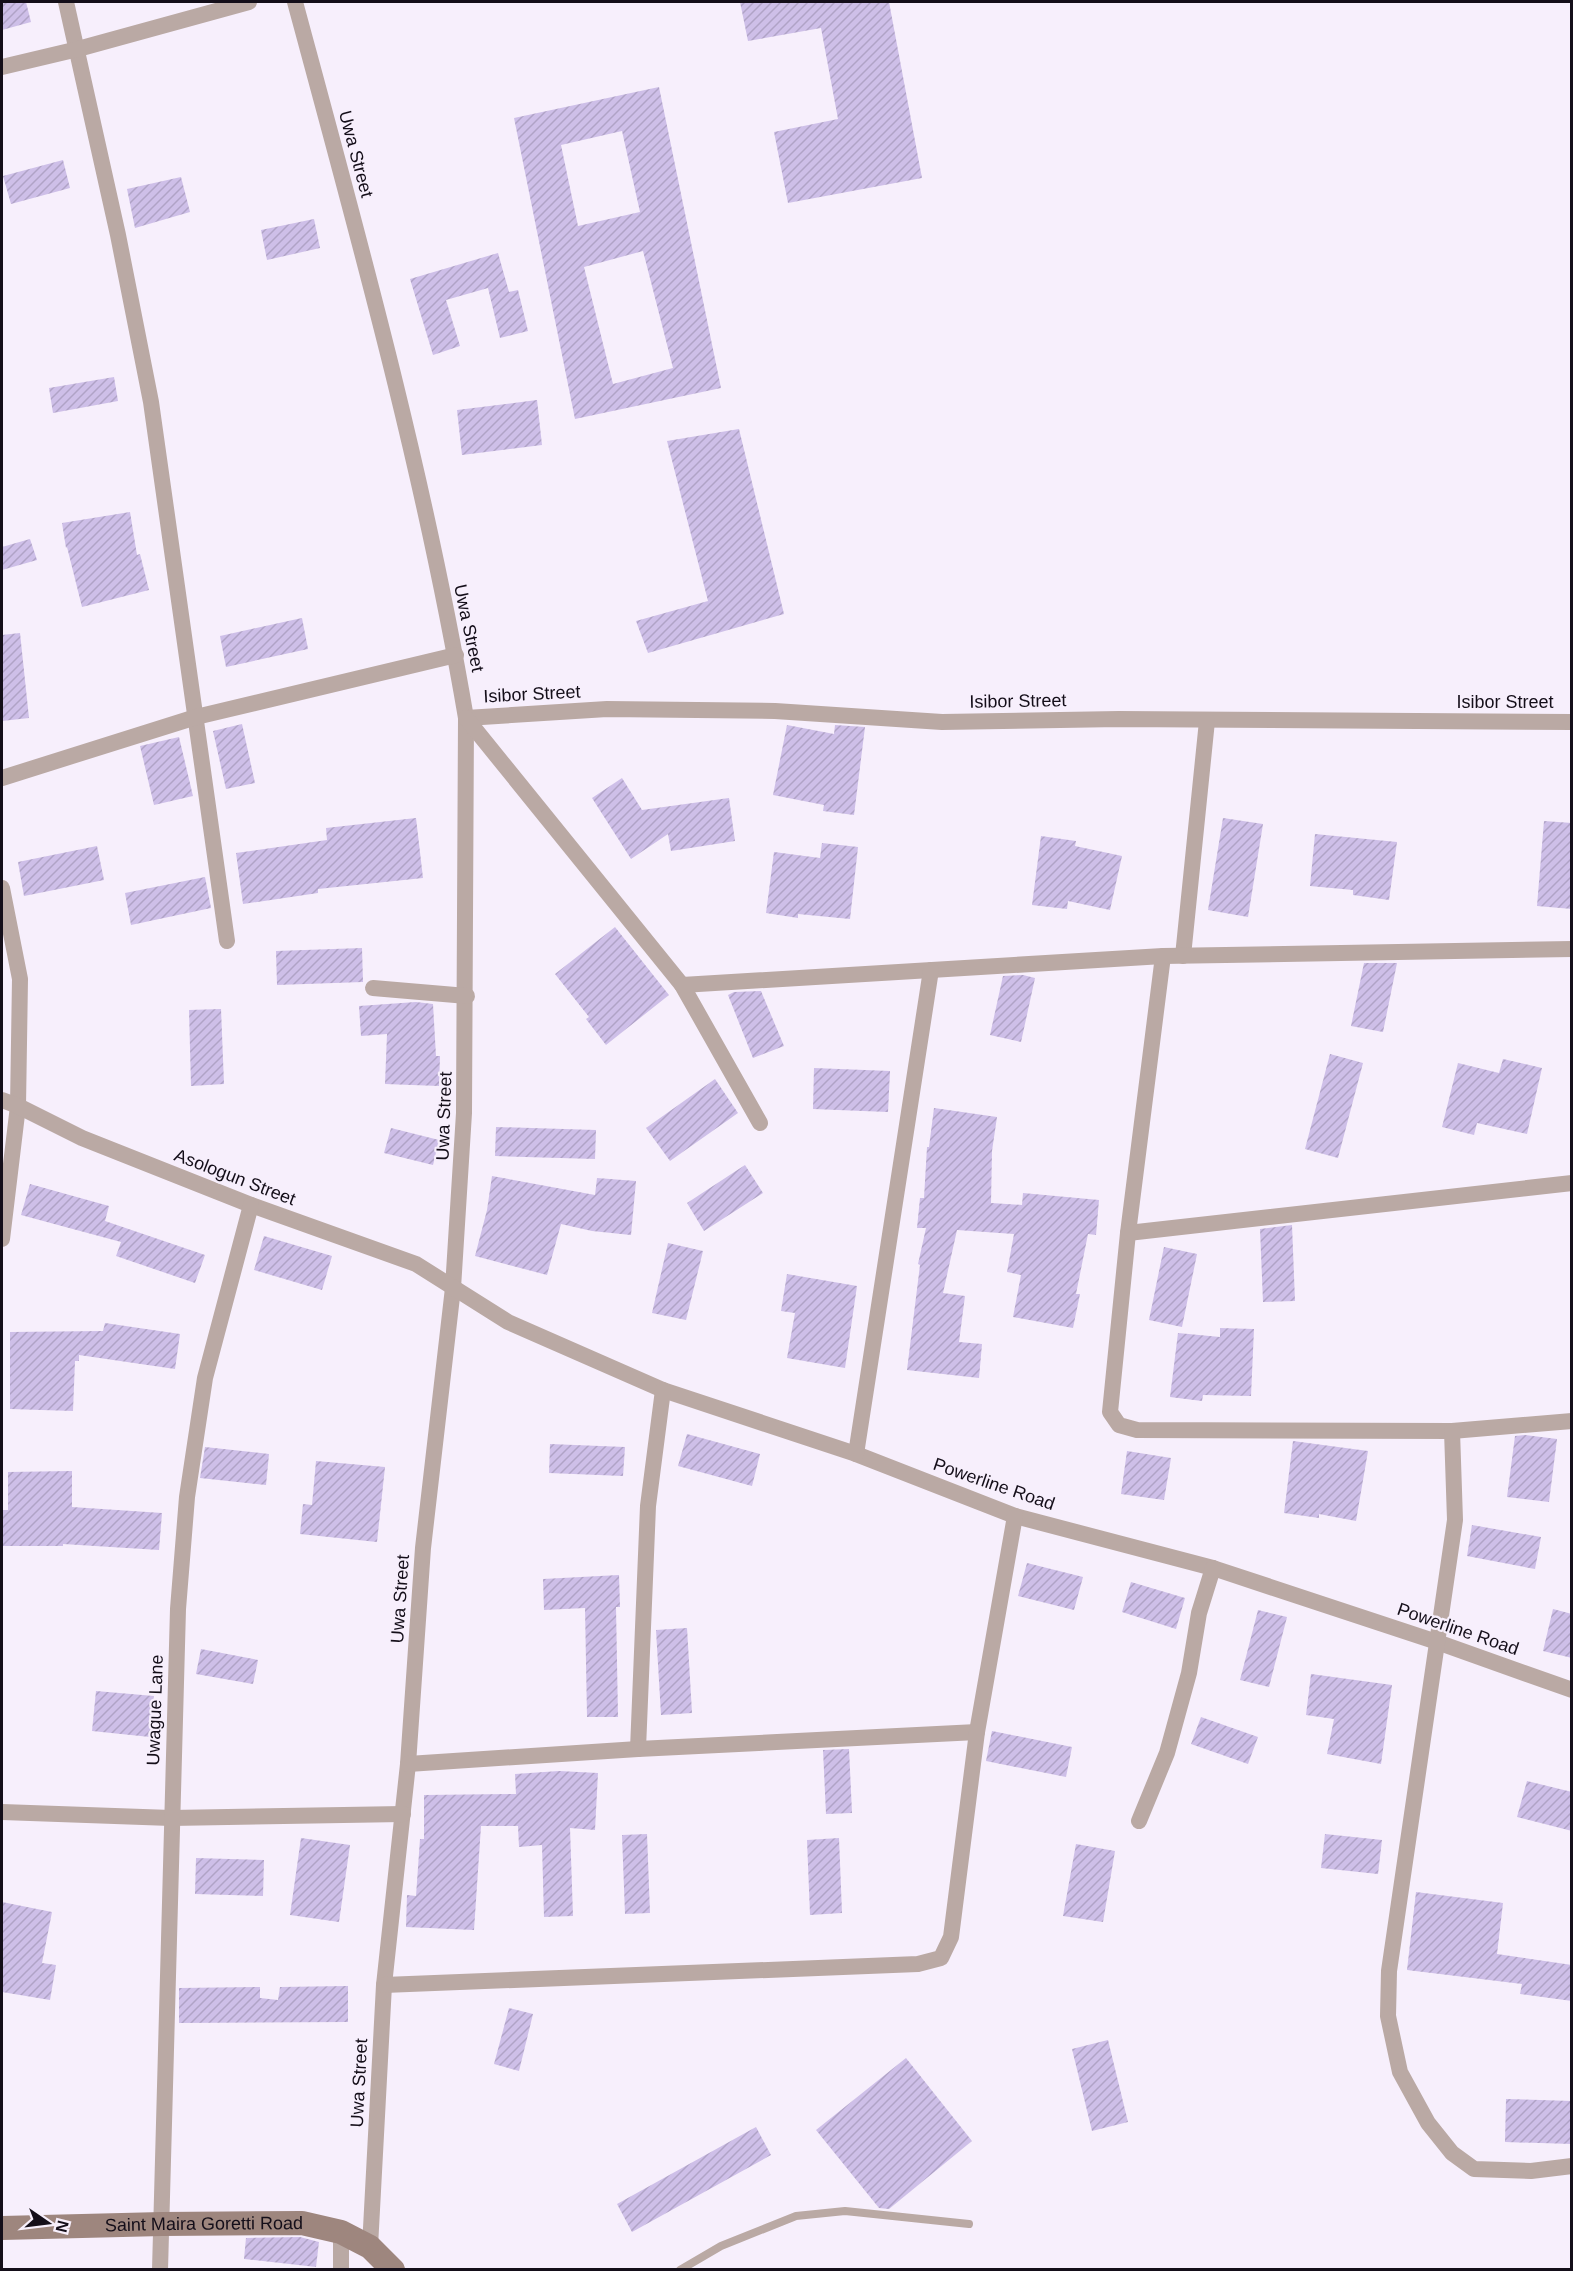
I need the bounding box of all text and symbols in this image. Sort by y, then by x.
street label: Uwa Street [335,108,377,200]
street label: Uwa Street [450,582,488,674]
street label: Isibor Street [483,681,581,707]
street label: Isibor Street [969,690,1067,712]
street label: Isibor Street [1456,692,1554,712]
street label: Uwa Street [432,1071,456,1161]
street label: Asologun Street [172,1145,298,1209]
street label: Powerline Road [931,1454,1057,1514]
street label: Uwa Street [387,1554,413,1644]
street label: Powerline Road [1395,1599,1521,1659]
street label: Uwague Lane [143,1654,167,1766]
street label: Uwa Street [347,2038,371,2128]
north arrow [18,2193,78,2253]
street label: Saint Maira Goretti Road [105,2213,303,2235]
text: N [52,2219,72,2234]

